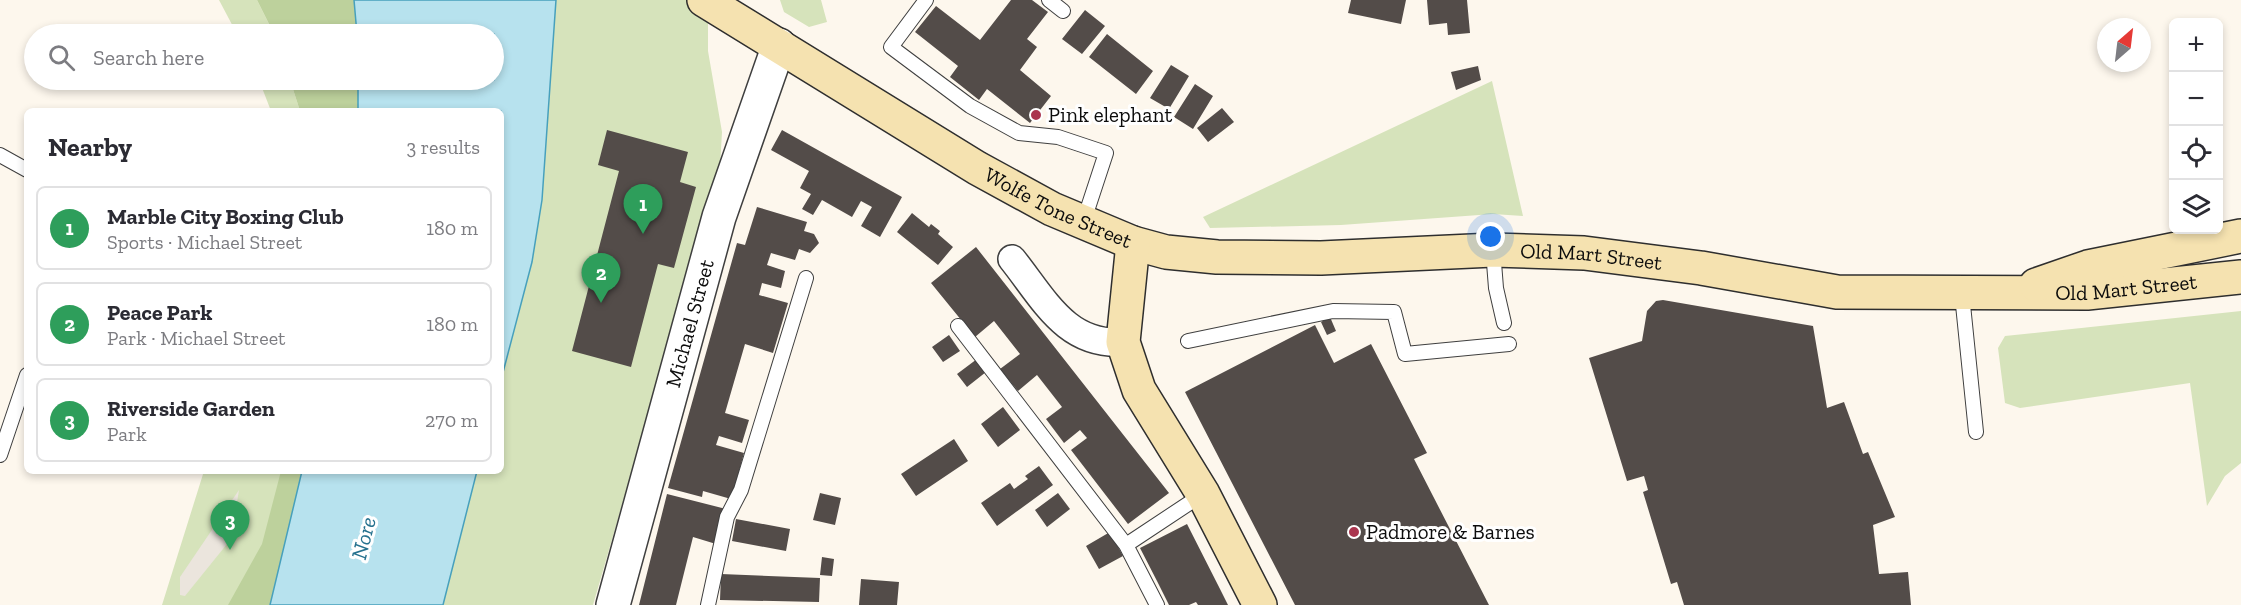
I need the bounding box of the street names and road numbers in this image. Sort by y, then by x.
street label: Wolfe Tone Street [980,162,1136,253]
street label: Old Mart Street [1520,238,1664,275]
street label: Michael Street [660,256,719,390]
street label: Old Mart Street [2055,269,2198,305]

